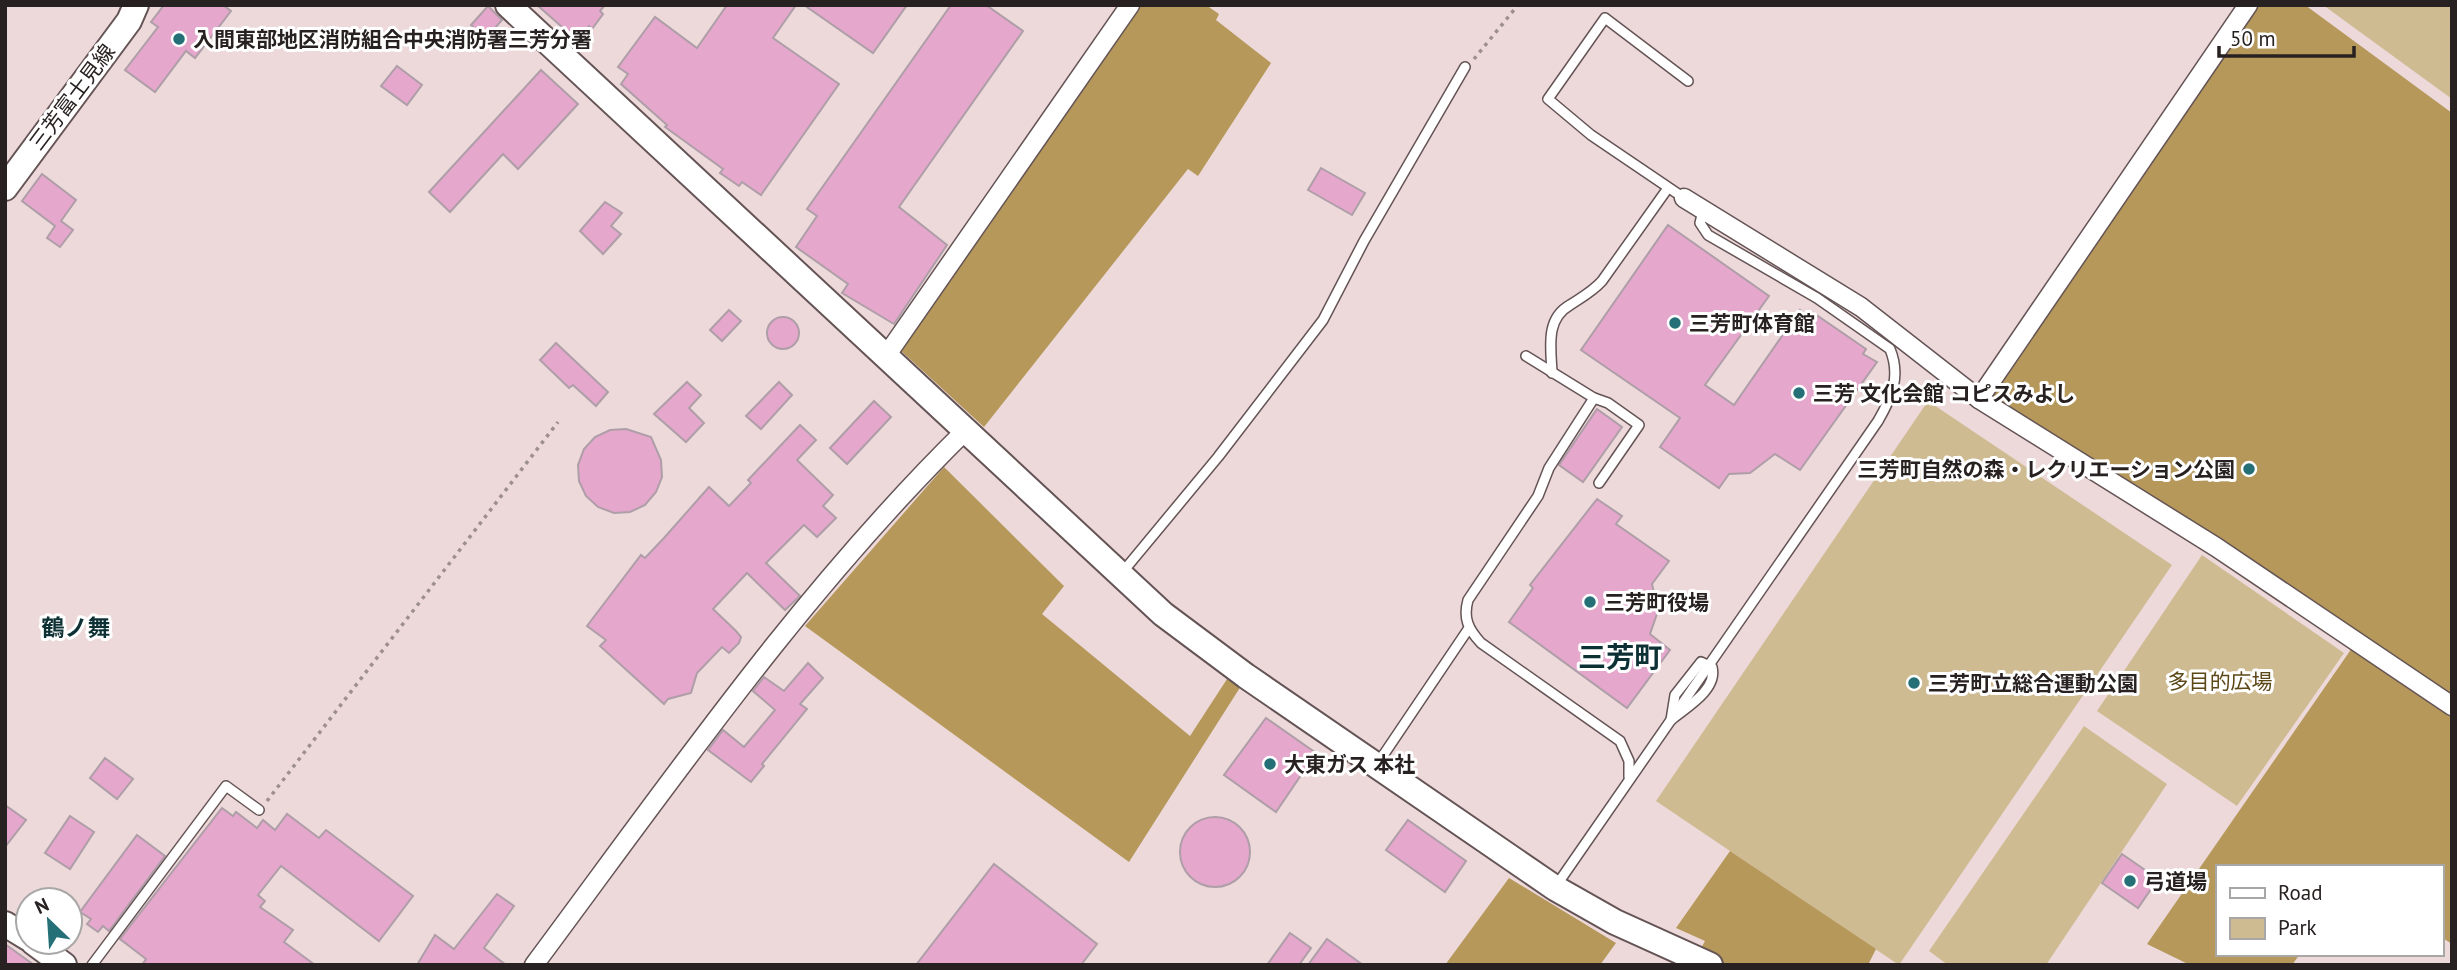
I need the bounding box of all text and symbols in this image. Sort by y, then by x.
scale bar [2219,14,2354,58]
text: 50 m [2230,25,2276,52]
place label: 入間東部地区消防組合中央消防署三芳分署 [193,26,592,53]
marker: 入間東部地区消防組合中央消防署三芳分署 [171,31,187,47]
street label: 三芳富士見線 [23,39,121,155]
place label: 三芳町体育館 [1689,310,1815,337]
marker: 三芳町体育館 [1667,315,1683,331]
place label: 三芳 文化会館 コピスみよし [1813,380,2076,407]
marker: 三芳 文化会館 コピスみよし [1791,385,1807,401]
place label: 三芳町自然の森・レクリエーション公園 [1857,456,2235,483]
marker: 三芳町自然の森・レクリエーション公園 [2241,461,2257,477]
place label: 三芳町役場 [1604,589,1709,616]
marker: 三芳町役場 [1582,594,1598,610]
district label: 鶴ノ舞 [42,613,111,642]
district label: 三芳町 [1578,638,1662,675]
park label: 多目的広場 [2168,668,2273,695]
place label: 三芳町立総合運動公園 [1928,670,2138,697]
marker: 三芳町立総合運動公園 [1906,675,1922,691]
place label: 大東ガス 本社 [1284,751,1415,778]
marker: 大東ガス 本社 [1262,756,1278,772]
legend [2216,865,2443,956]
place label: 弓道場 [2144,868,2207,895]
marker: 弓道場 [2122,873,2138,889]
text: Road [2278,879,2322,906]
north arrow [14,886,84,956]
text: N [31,892,53,919]
text: Park [2278,914,2317,941]

